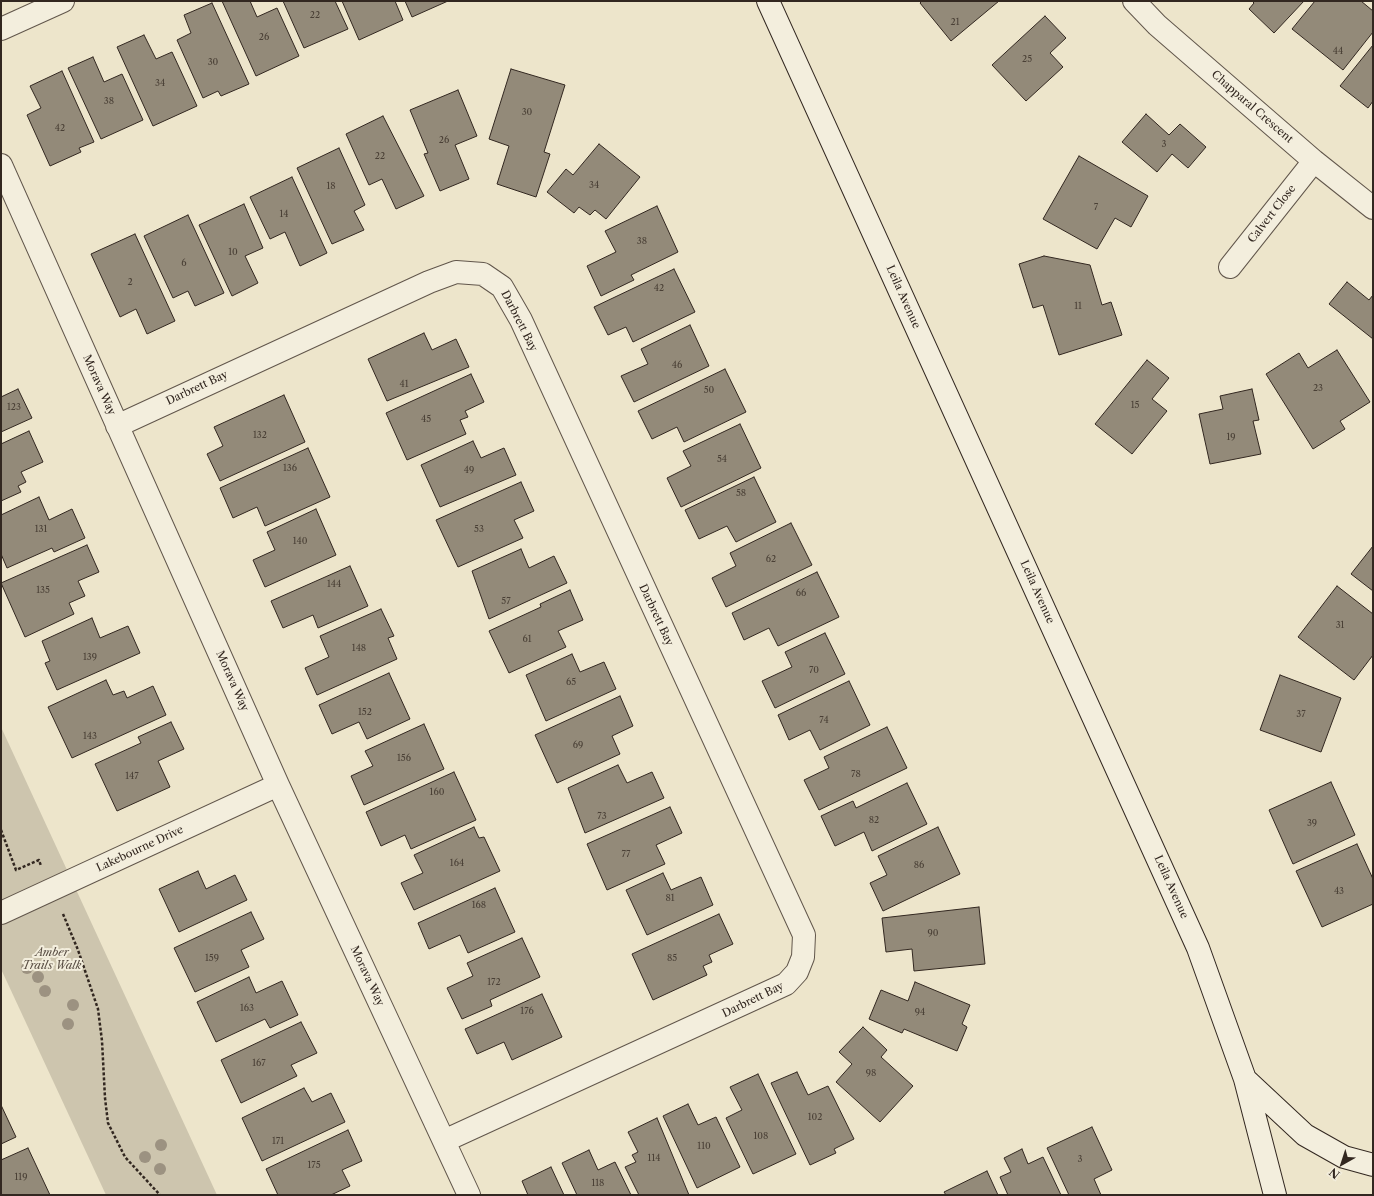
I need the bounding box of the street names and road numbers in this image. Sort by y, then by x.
street label: Chapparal Crescent [1209,68,1295,146]
street label: Calvert Close [1245,182,1299,246]
street label: Leila Avenue [883,263,923,331]
street label: Darbrett Bay [498,288,540,354]
street label: Morava Way [80,353,118,417]
street label: Darbrett Bay [164,368,230,408]
street label: Leila Avenue [1017,558,1057,626]
street label: Darbrett Bay [636,582,676,648]
street label: Morava Way [213,649,251,713]
street label: Lakebourne Drive [94,823,186,875]
street label: Leila Avenue [1151,853,1191,921]
street label: Morava Way [347,944,387,1008]
street label: Darbrett Bay [720,979,786,1021]

